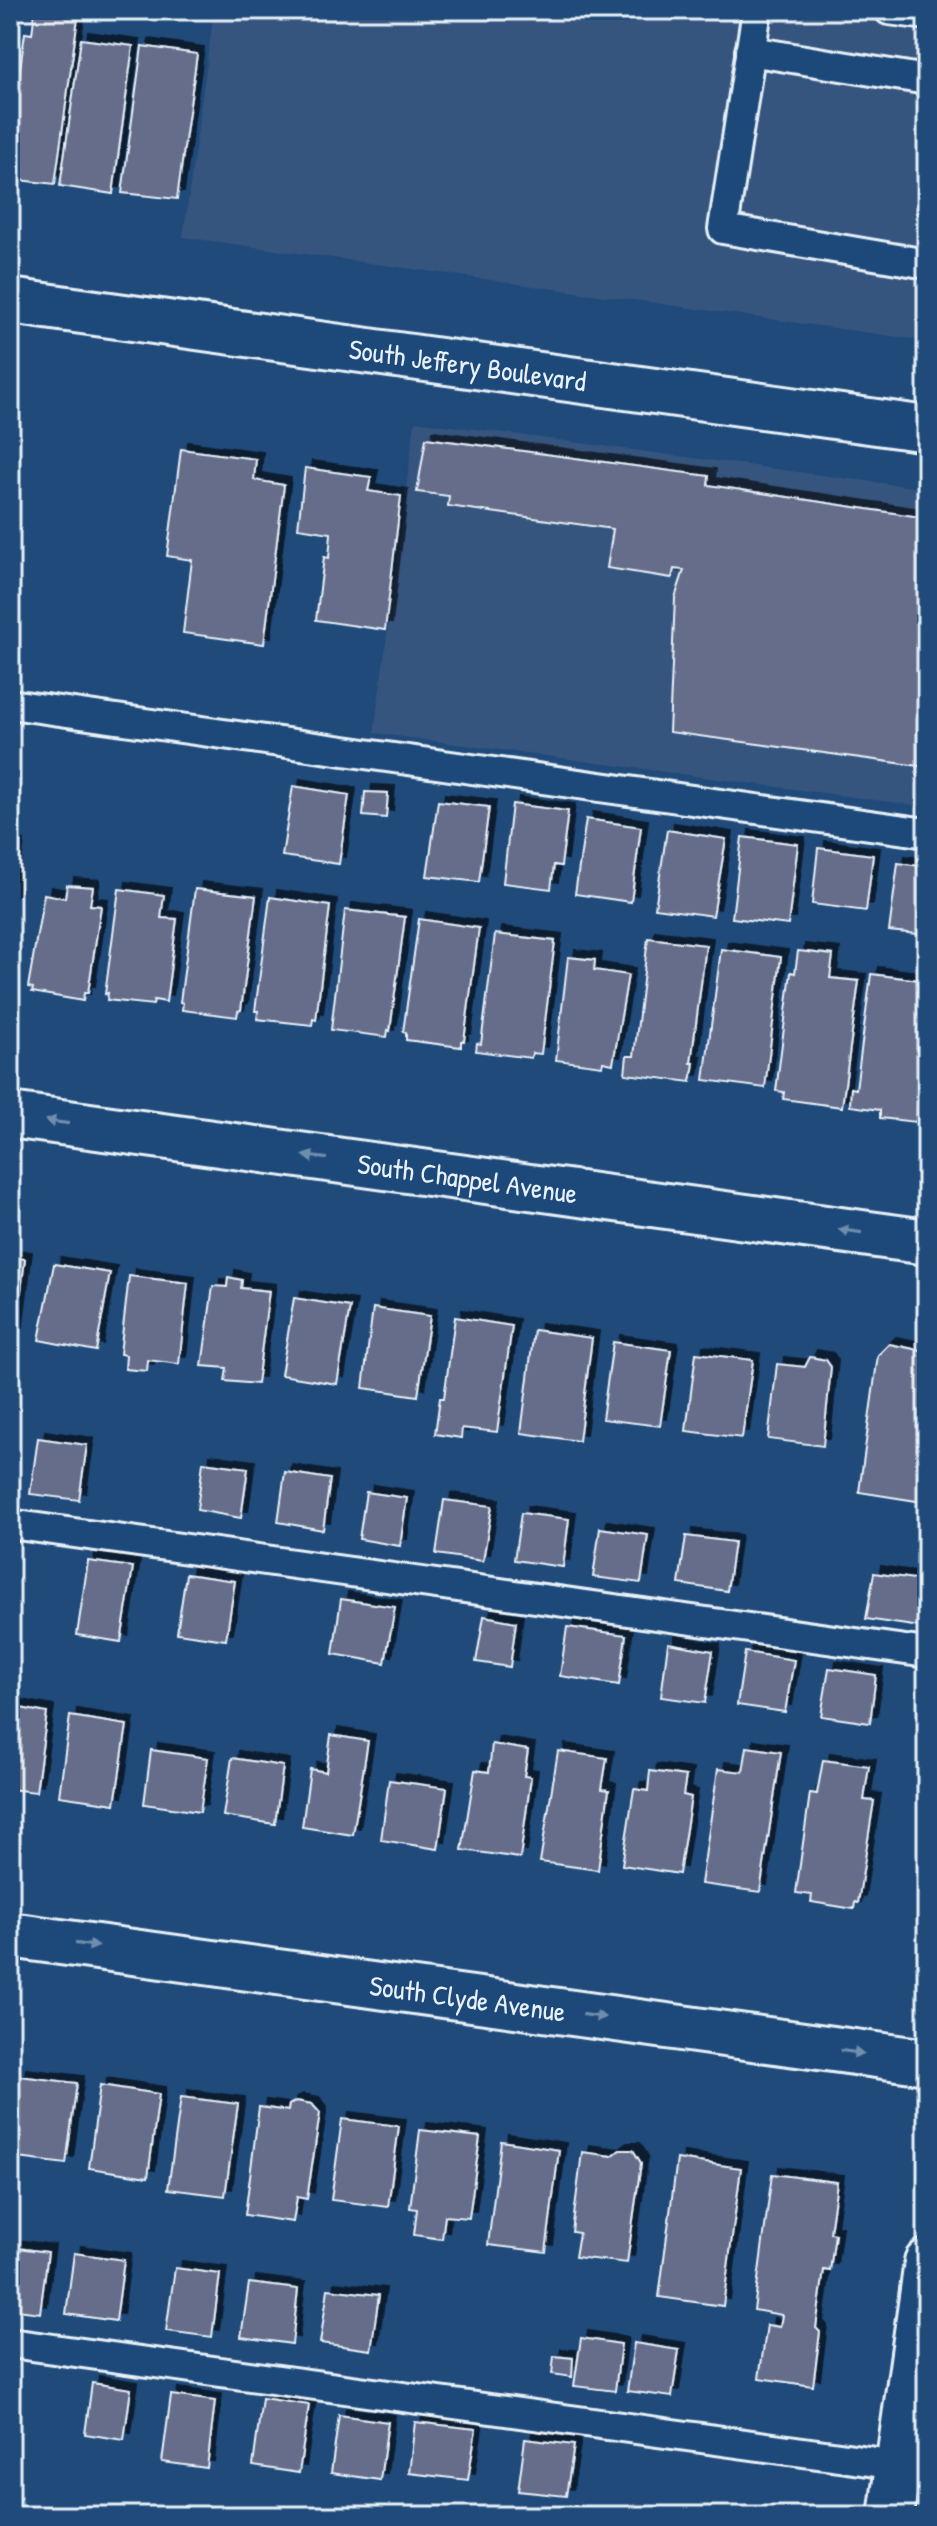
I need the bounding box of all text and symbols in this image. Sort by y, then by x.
street label: South Jeffery Boulevard [347,330,589,400]
one-way arrow [44,1115,69,1128]
street label: South Chappel Avenue [355,1144,580,1212]
one-way arrow [302,1150,327,1163]
one-way arrow [837,1224,862,1237]
one-way arrow [75,1939,100,1952]
street label: South Clyde Avenue [367,1966,568,2031]
one-way arrow [582,2010,607,2023]
one-way arrow [840,2046,865,2059]

